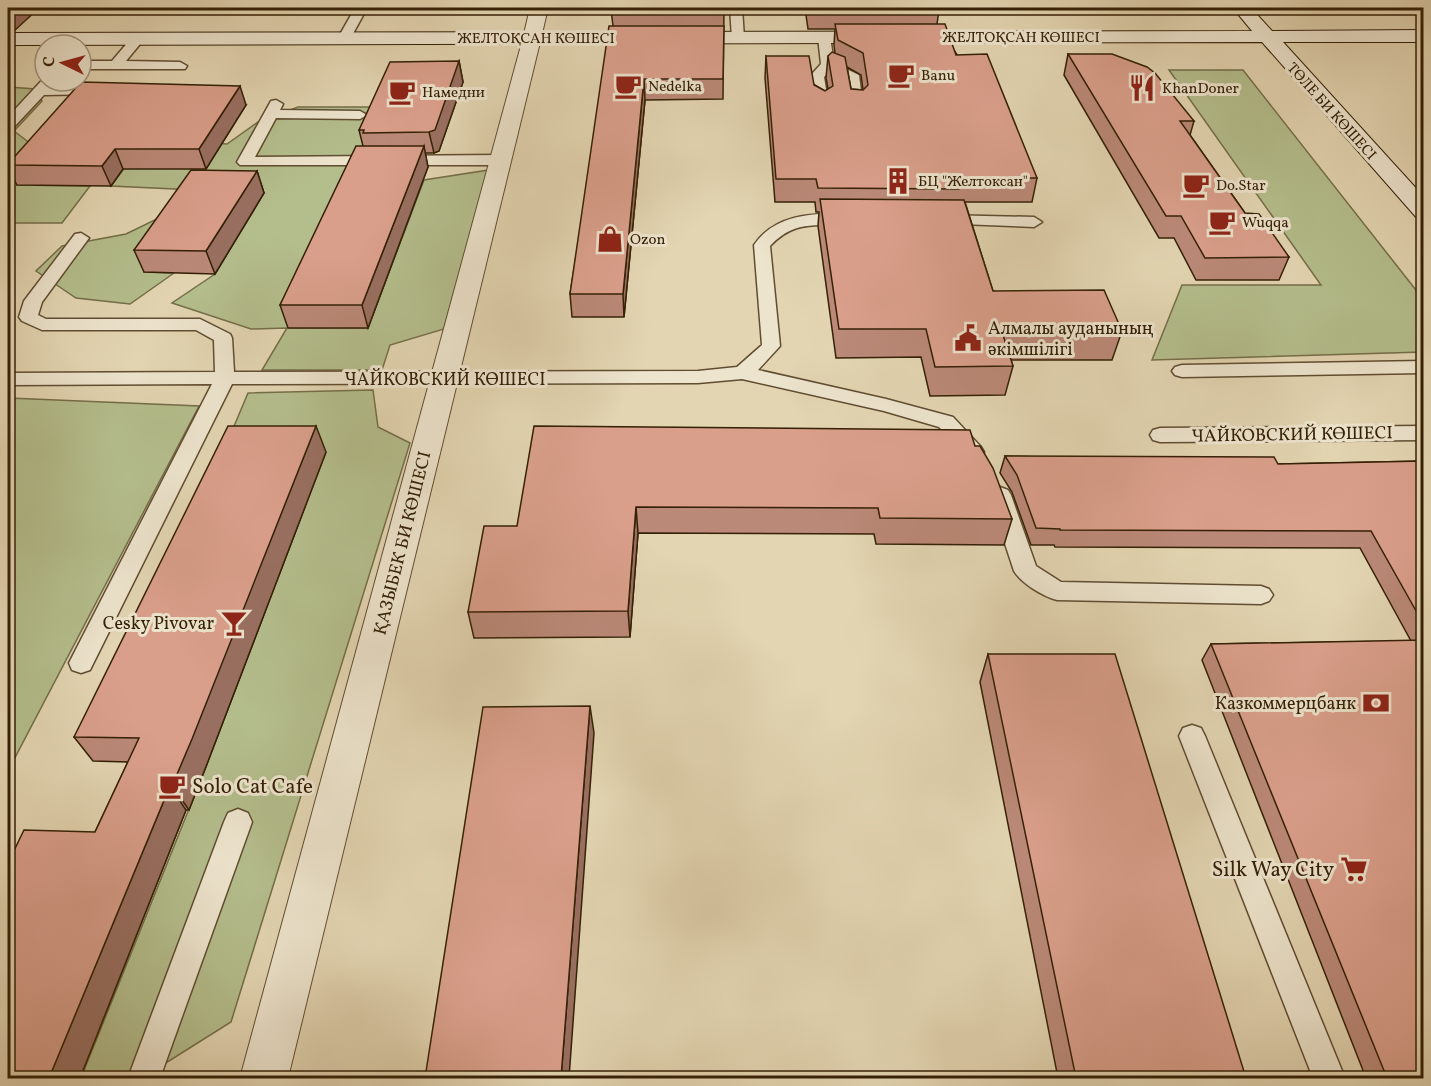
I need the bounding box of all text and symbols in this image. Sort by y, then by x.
street label: ЖЕЛТОҚСАН КӨШЕСІ [942,28,1100,49]
street label: ЖЕЛТОҚСАН КӨШЕСІ [457,29,615,50]
north arrow [33,33,93,93]
text: С [39,56,61,68]
street label: ТӨЛЕ БИ КӨШЕСІ [1281,59,1380,165]
cafe icon: Banu [886,60,916,90]
place label: Banu [921,66,955,87]
cafe icon: Nedelka [613,71,643,101]
restaurant icon: KhanDoner [1127,73,1157,103]
cafe icon: Намедни [387,77,417,107]
place label: Nedelka [648,77,702,98]
place label: KhanDoner [1162,79,1239,100]
place label: Намедни [422,83,485,104]
building icon: БЦ "Желтоксан" [883,166,913,196]
cafe icon: Do.Star [1181,170,1211,200]
place label: БЦ "Желтоксан" [918,172,1028,193]
place label: Do.Star [1216,176,1266,197]
cafe icon: Wuqqa [1207,207,1237,237]
place label: Wuqqa [1242,213,1289,234]
shop icon: Ozon [595,224,625,254]
place label: Ozon [630,230,665,251]
place label: Алмалы ауданының әкімшілігі [988,317,1154,363]
public building icon: Алмалы ауданының әкімшілігі [953,323,983,353]
street label: ЧАЙКОВСКИЙ КӨШЕСІ [344,368,546,393]
street label: ЧАЙКОВСКИЙ КӨШЕСІ [1191,421,1393,450]
street label: ҚАЗЫБЕК БИ КӨШЕСІ [368,449,438,638]
bar icon: Cesky Pivovar [219,608,249,638]
place label: Cesky Pivovar [103,612,214,637]
bank icon: Казкоммерцбанк [1361,688,1391,718]
place label: Казкоммерцбанк [1215,692,1356,717]
cafe icon: Solo Cat Cafe [157,771,187,801]
place label: Solo Cat Cafe [192,773,313,802]
supermarket icon: Silk Way City [1339,854,1369,884]
place label: Silk Way City [1212,856,1335,885]

